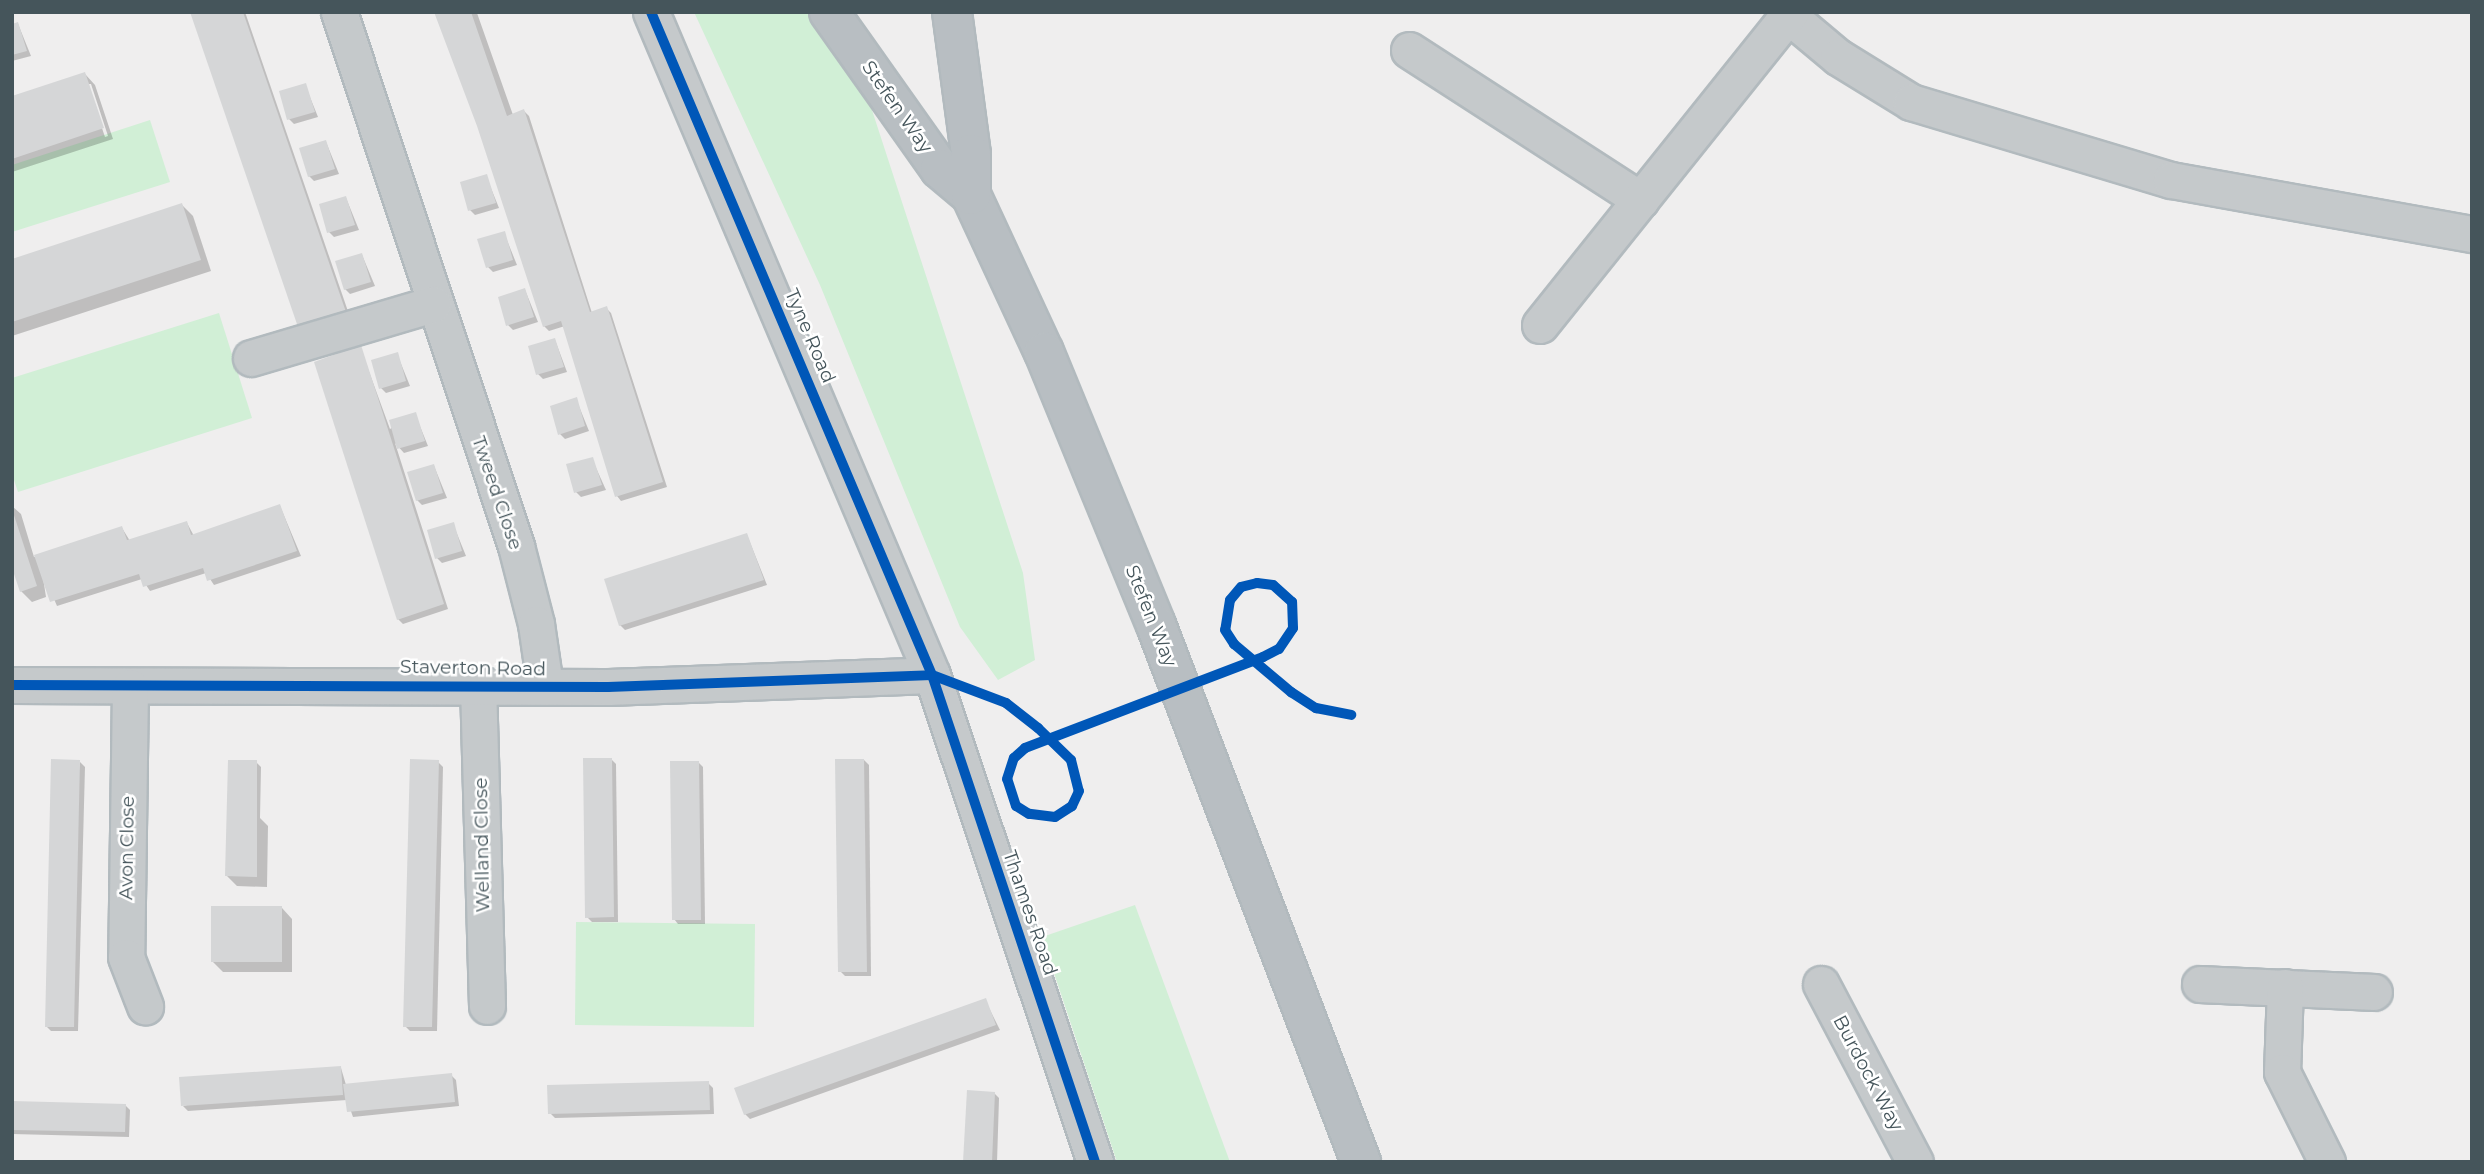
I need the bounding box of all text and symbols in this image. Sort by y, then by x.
street label: Stefen Way [857,57,937,157]
street label: Tyne Road [780,285,840,387]
street label: Tweed Close [467,433,527,553]
street label: Stefen Way [1120,562,1182,670]
street label: Staverton Road [400,655,546,681]
street label: Welland Close [469,777,495,913]
street label: Avon Close [115,796,139,900]
street label: Thames Road [998,848,1062,978]
street label: Burdock Way [1828,1011,1908,1135]

